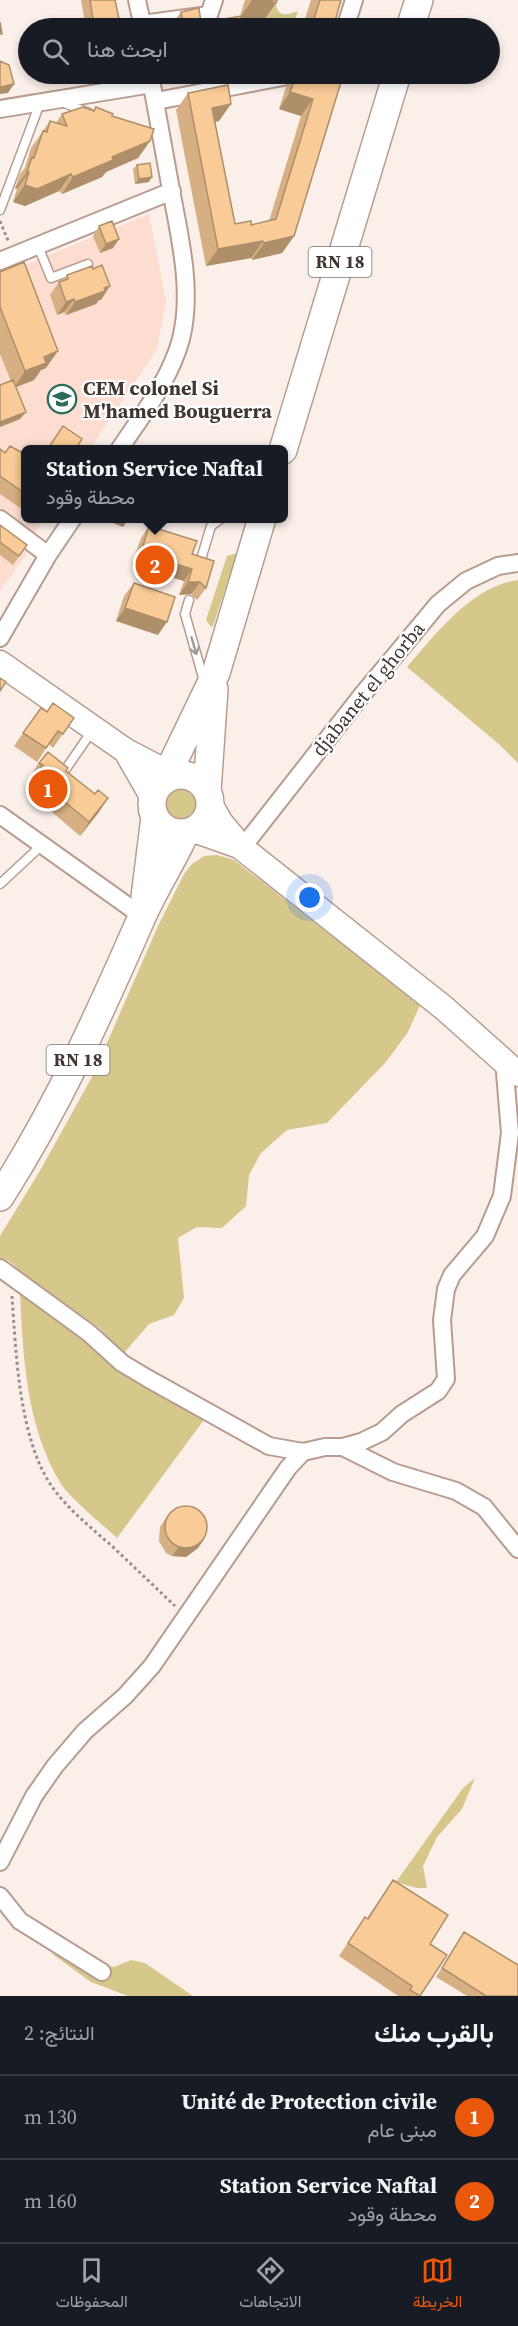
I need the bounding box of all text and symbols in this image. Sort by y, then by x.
search box [18,18,500,84]
text: ابحث هنا [87,34,168,64]
icon: search [39,35,72,68]
road number: RN 18 [308,247,372,277]
place label: CEM colonel Si M'hamed Bouguerra [83,374,272,425]
school or university icon: CEM colonel Si M'hamed Bouguerra [46,383,78,415]
popup [21,445,288,523]
text: Station Service Naftal [46,453,263,483]
text: محطة وقود [46,483,135,511]
pin: 2 [136,542,174,588]
street label: djabanet el ghorba [305,615,432,762]
one-way arrow [189,636,200,655]
pin: 1 [28,766,68,812]
your location [295,883,324,912]
road number: RN 18 [46,1045,110,1075]
text: بالقرب منك [374,2015,494,2051]
text: النتائج: 2 [24,2019,95,2047]
text: Unité de Protection civile [181,2086,437,2116]
text: 130 m [24,2103,77,2131]
text: 1 [469,2103,480,2131]
text: مبنى عام [367,2116,437,2144]
text: Station Service Naftal [220,2170,437,2200]
text: 160 m [24,2187,77,2215]
text: 2 [469,2187,480,2215]
text: محطة وقود [348,2200,437,2228]
tab: المحفوظات [56,2254,128,2316]
tab: الاتجاهات [239,2254,301,2316]
tab: الخريطة [413,2254,462,2316]

